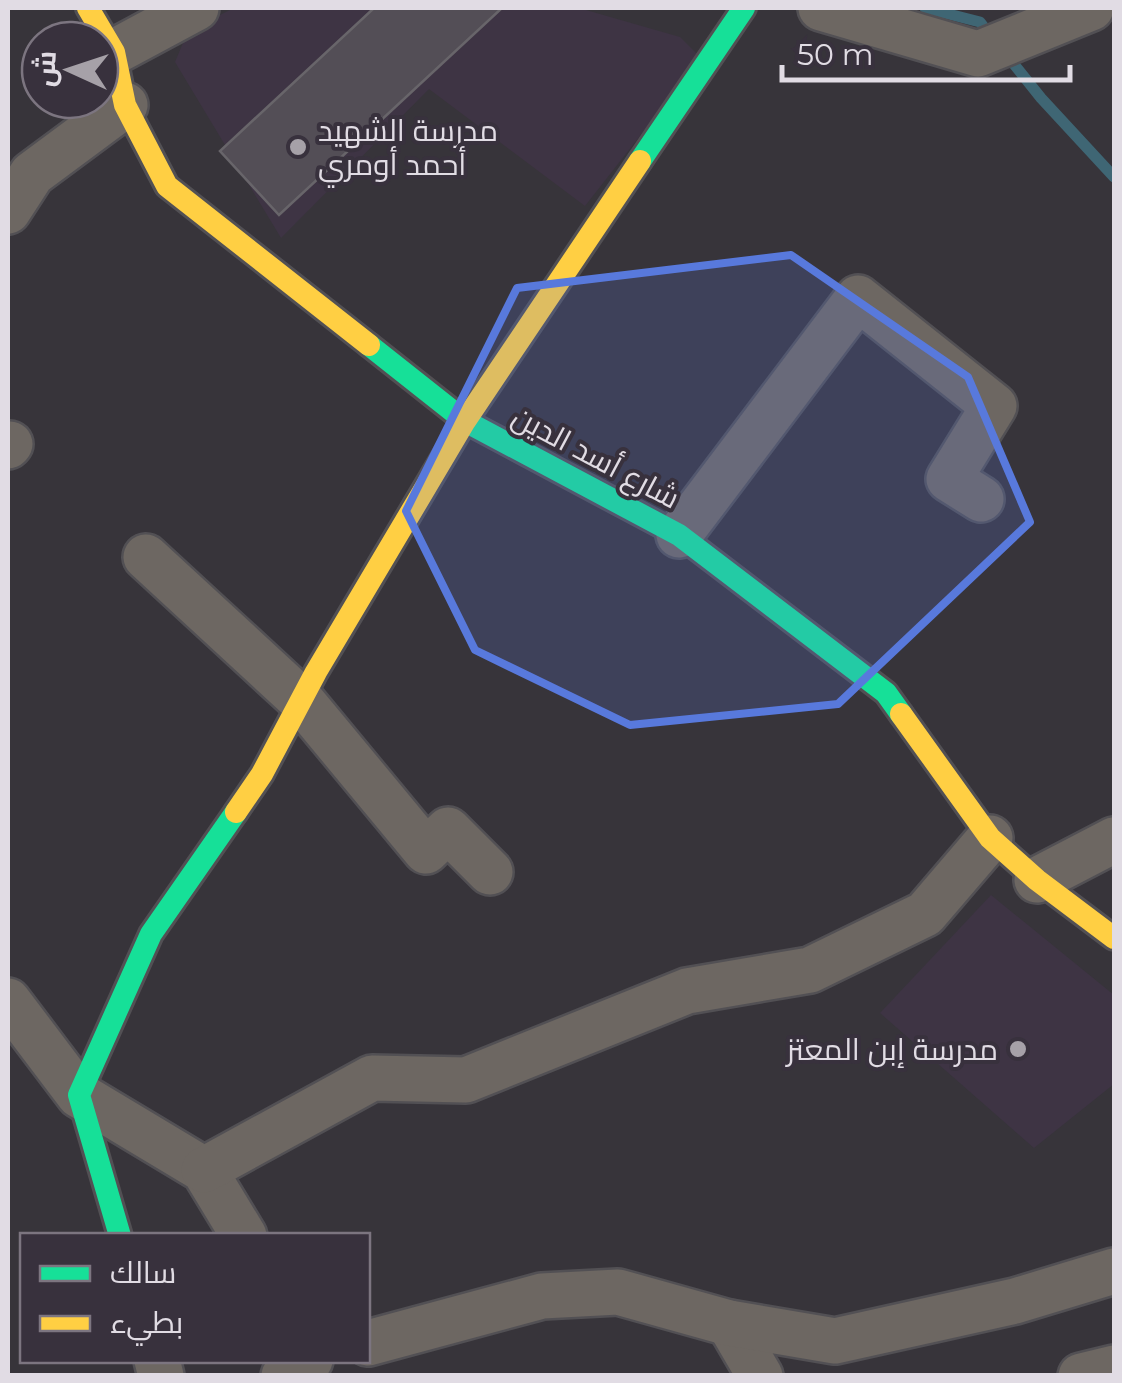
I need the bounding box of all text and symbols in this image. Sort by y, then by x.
north arrow [20,20,120,120]
scale bar [782,20,1070,82]
text: 50 m [797,36,874,73]
text: ش [27,50,63,88]
place label: مدرسة الشهيد أحمد أومري [318,112,498,188]
marker: مدرسة الشهيد أحمد أومري [287,136,309,158]
street label: شارع أسد الدين [505,397,686,518]
place label: مدرسة إبن المعتز [784,1031,998,1068]
marker: مدرسة إبن المعتز [1007,1038,1029,1060]
legend [20,1233,370,1363]
text: سالك [110,1254,176,1291]
text: بطيء [110,1304,183,1346]

